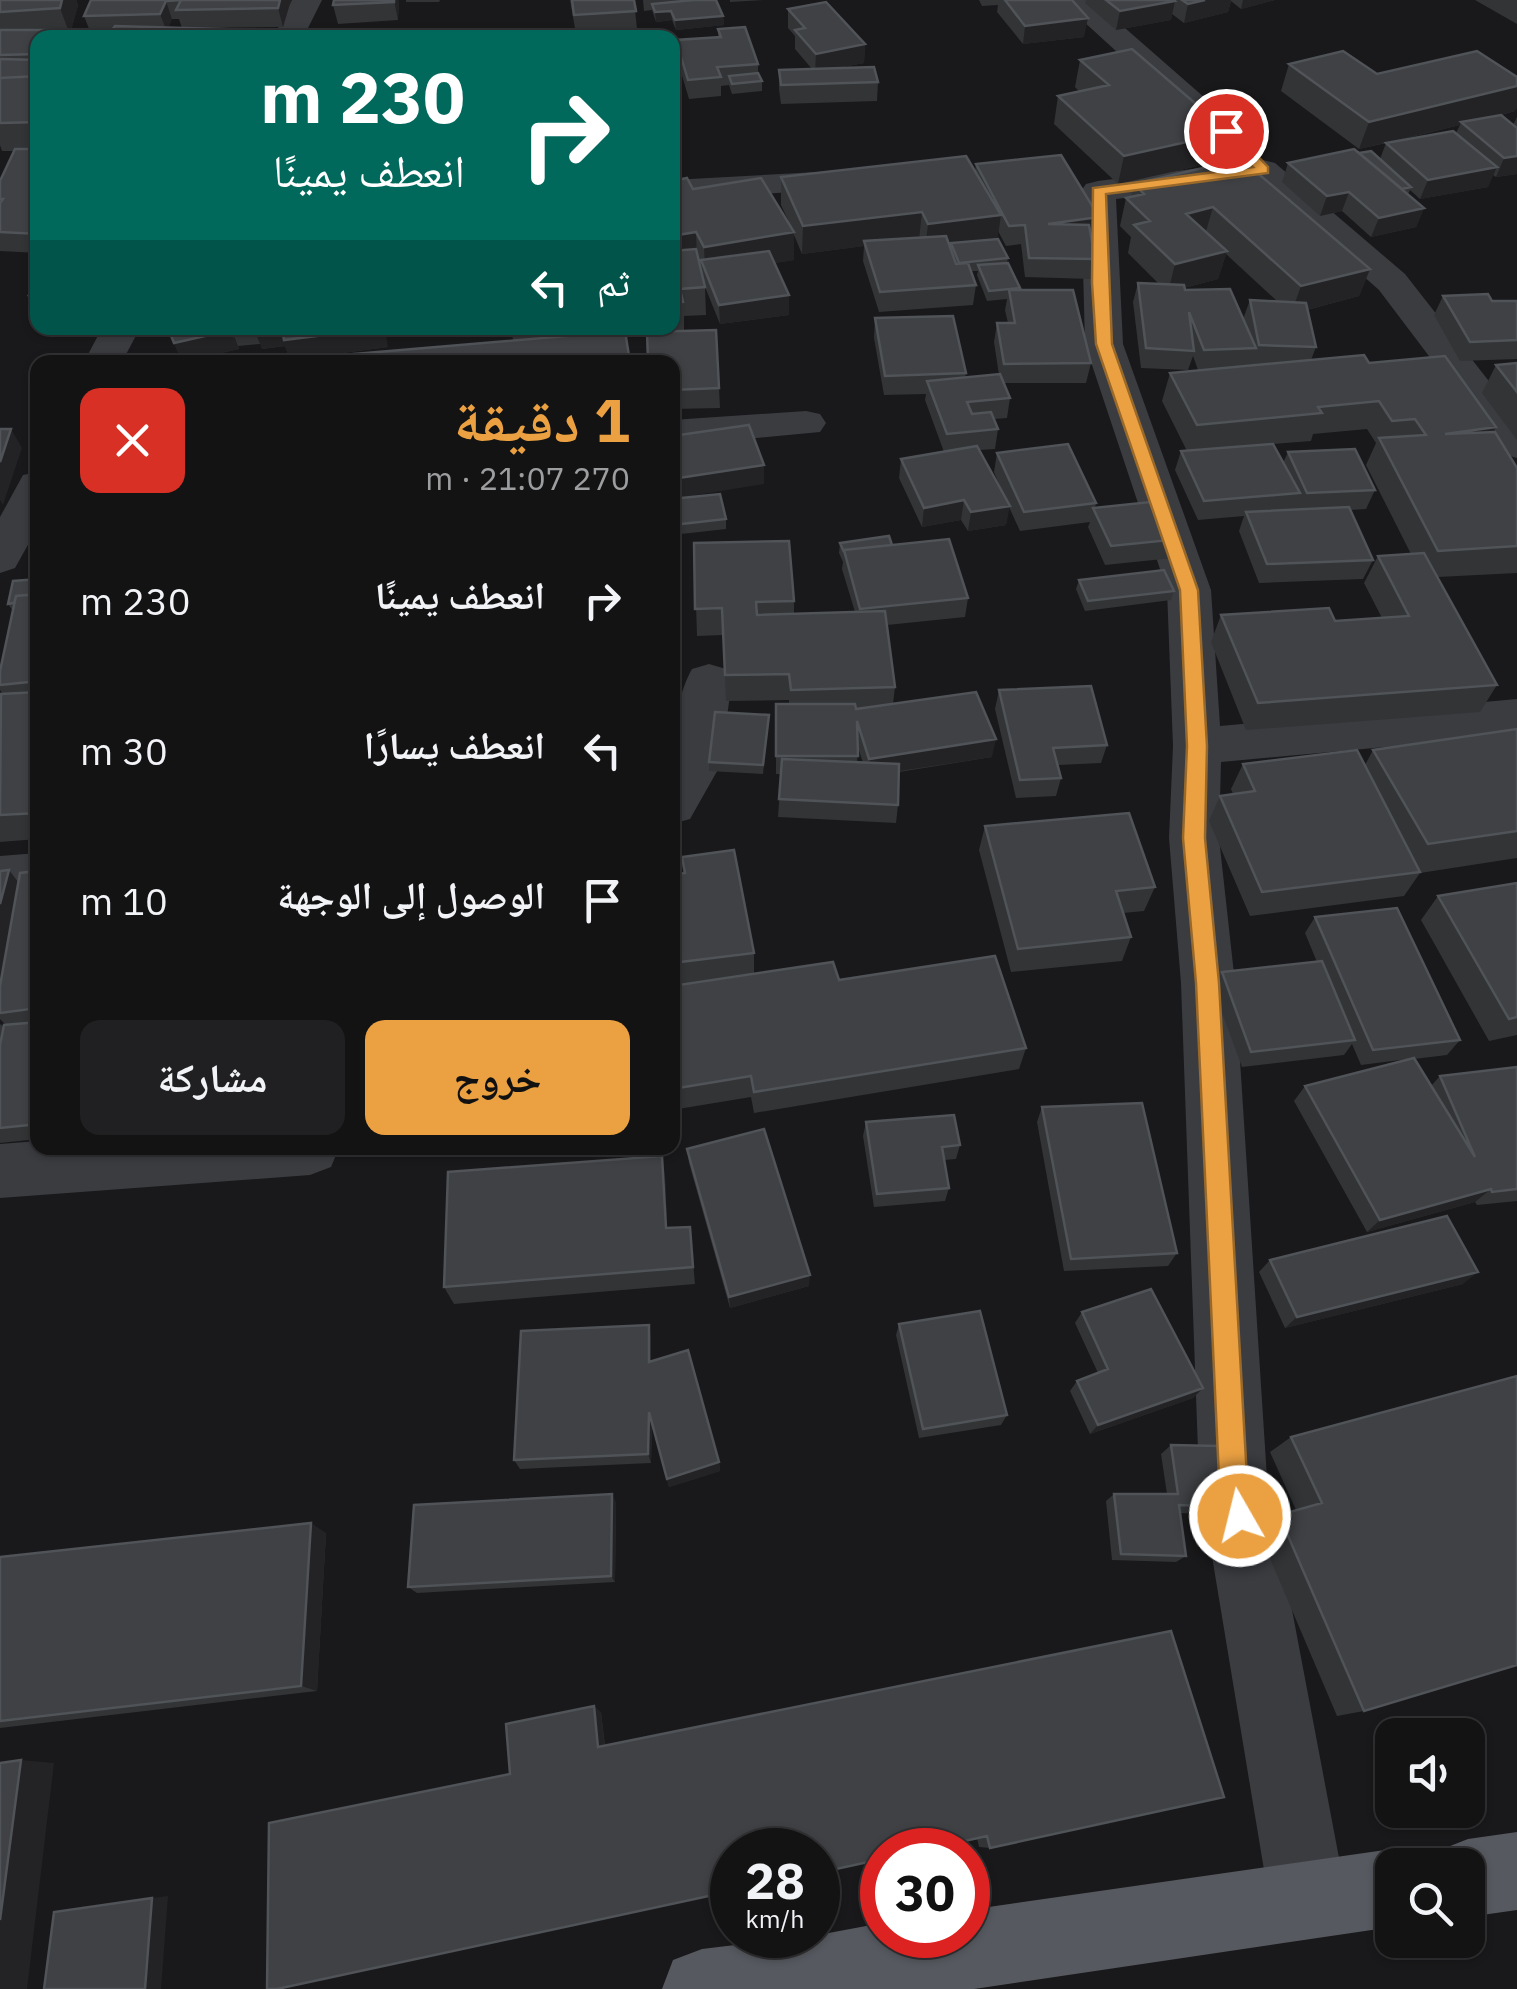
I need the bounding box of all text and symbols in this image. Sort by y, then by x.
text: 230 m [260,51,465,142]
icon: right [500,70,630,200]
pin [1184,89,1269,174]
icon: arrive [1199,104,1254,159]
text: انعطف يمينًا [273,141,465,199]
text: ثم [597,257,630,306]
icon: left [522,260,577,315]
text: 1 دقيقة [454,380,630,459]
button: close [80,388,185,493]
text: 270 m · 21:07 [425,457,630,499]
text: انعطف يمينًا [375,570,545,619]
icon: right [575,573,630,628]
text: 230 m [80,576,191,625]
text: انعطف يسارًا [364,720,545,769]
icon: left [575,723,630,778]
text: 30 m [80,726,168,775]
text: الوصول إلى الوجهة [277,870,545,919]
icon: arrive [575,873,630,928]
text: 10 m [80,876,168,925]
button: مشاركة [80,1020,345,1135]
button: خروج [365,1020,630,1135]
position arrow [1188,1464,1292,1568]
map controls [1375,1718,1485,1958]
button: sound [1375,1718,1485,1828]
speed limit sign: 30 [860,1828,990,1958]
text: 28 [745,1848,805,1913]
button: search [1375,1848,1485,1958]
text: km/h [746,1902,804,1935]

